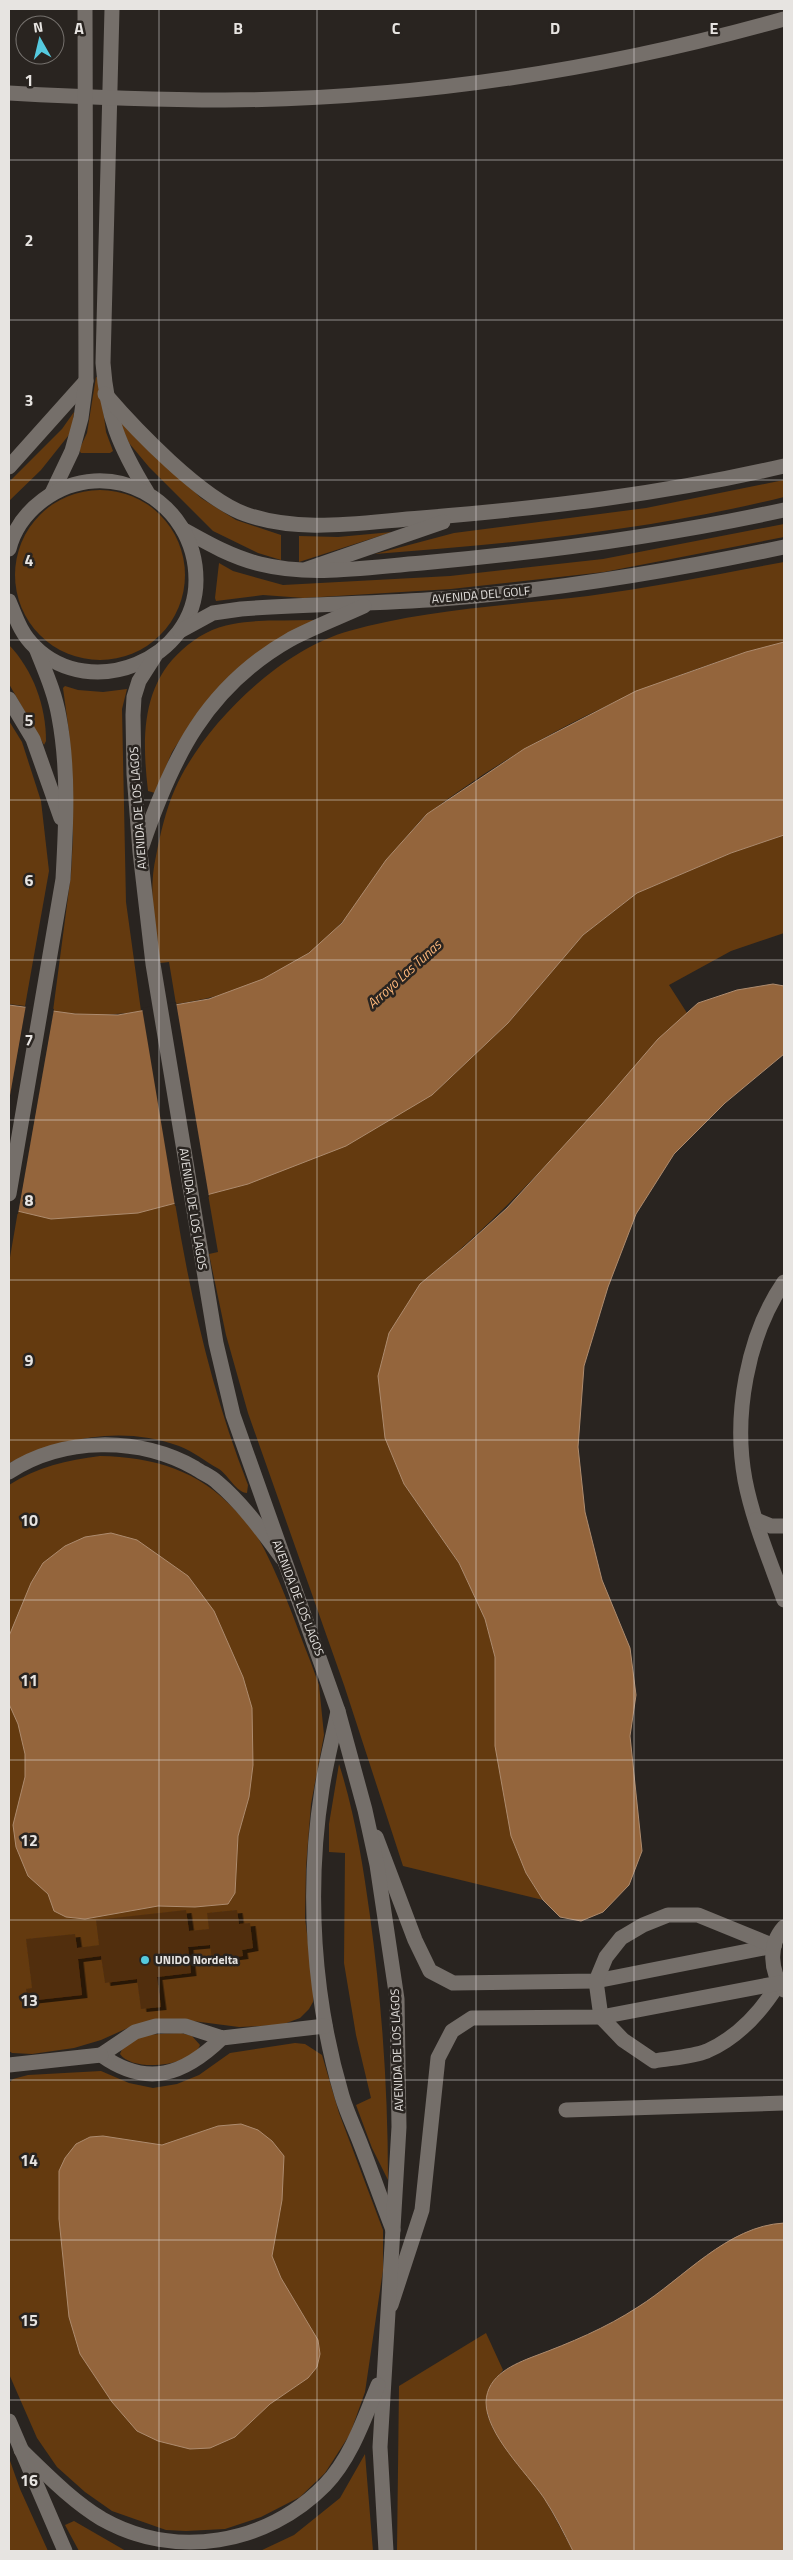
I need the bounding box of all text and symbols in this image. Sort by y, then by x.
north arrow [15,15,65,65]
text: N [32,16,44,38]
text: A [74,16,84,40]
text: B [233,16,243,40]
text: C [392,16,401,40]
text: D [550,16,560,40]
text: E [710,16,719,40]
text: 1 [25,68,33,92]
text: 2 [25,228,33,252]
text: 3 [25,388,33,412]
text: 4 [25,548,34,572]
street label: AVENIDA DEL GOLF [431,581,531,608]
text: 5 [25,708,34,732]
street label: AVENIDA DE LOS LAGOS [124,746,151,870]
text: 6 [25,868,34,892]
water label: Arroyo Las Tunas [362,934,446,1013]
text: 7 [25,1028,33,1052]
street label: AVENIDA DE LOS LAGOS [174,1147,213,1271]
text: 8 [25,1188,34,1212]
text: 9 [25,1348,34,1372]
text: 10 [20,1508,38,1532]
street label: AVENIDA DE LOS LAGOS [268,1537,329,1659]
text: 11 [20,1668,38,1692]
text: 12 [20,1828,38,1852]
place label: UNIDO Nordelta [155,1950,238,1969]
marker: UNIDO Nordelta [139,1954,151,1966]
text: 13 [20,1988,38,2012]
street label: AVENIDA DE LOS LAGOS [385,1988,408,2112]
text: 14 [20,2148,38,2172]
text: 15 [20,2308,38,2332]
text: 16 [20,2468,38,2492]

